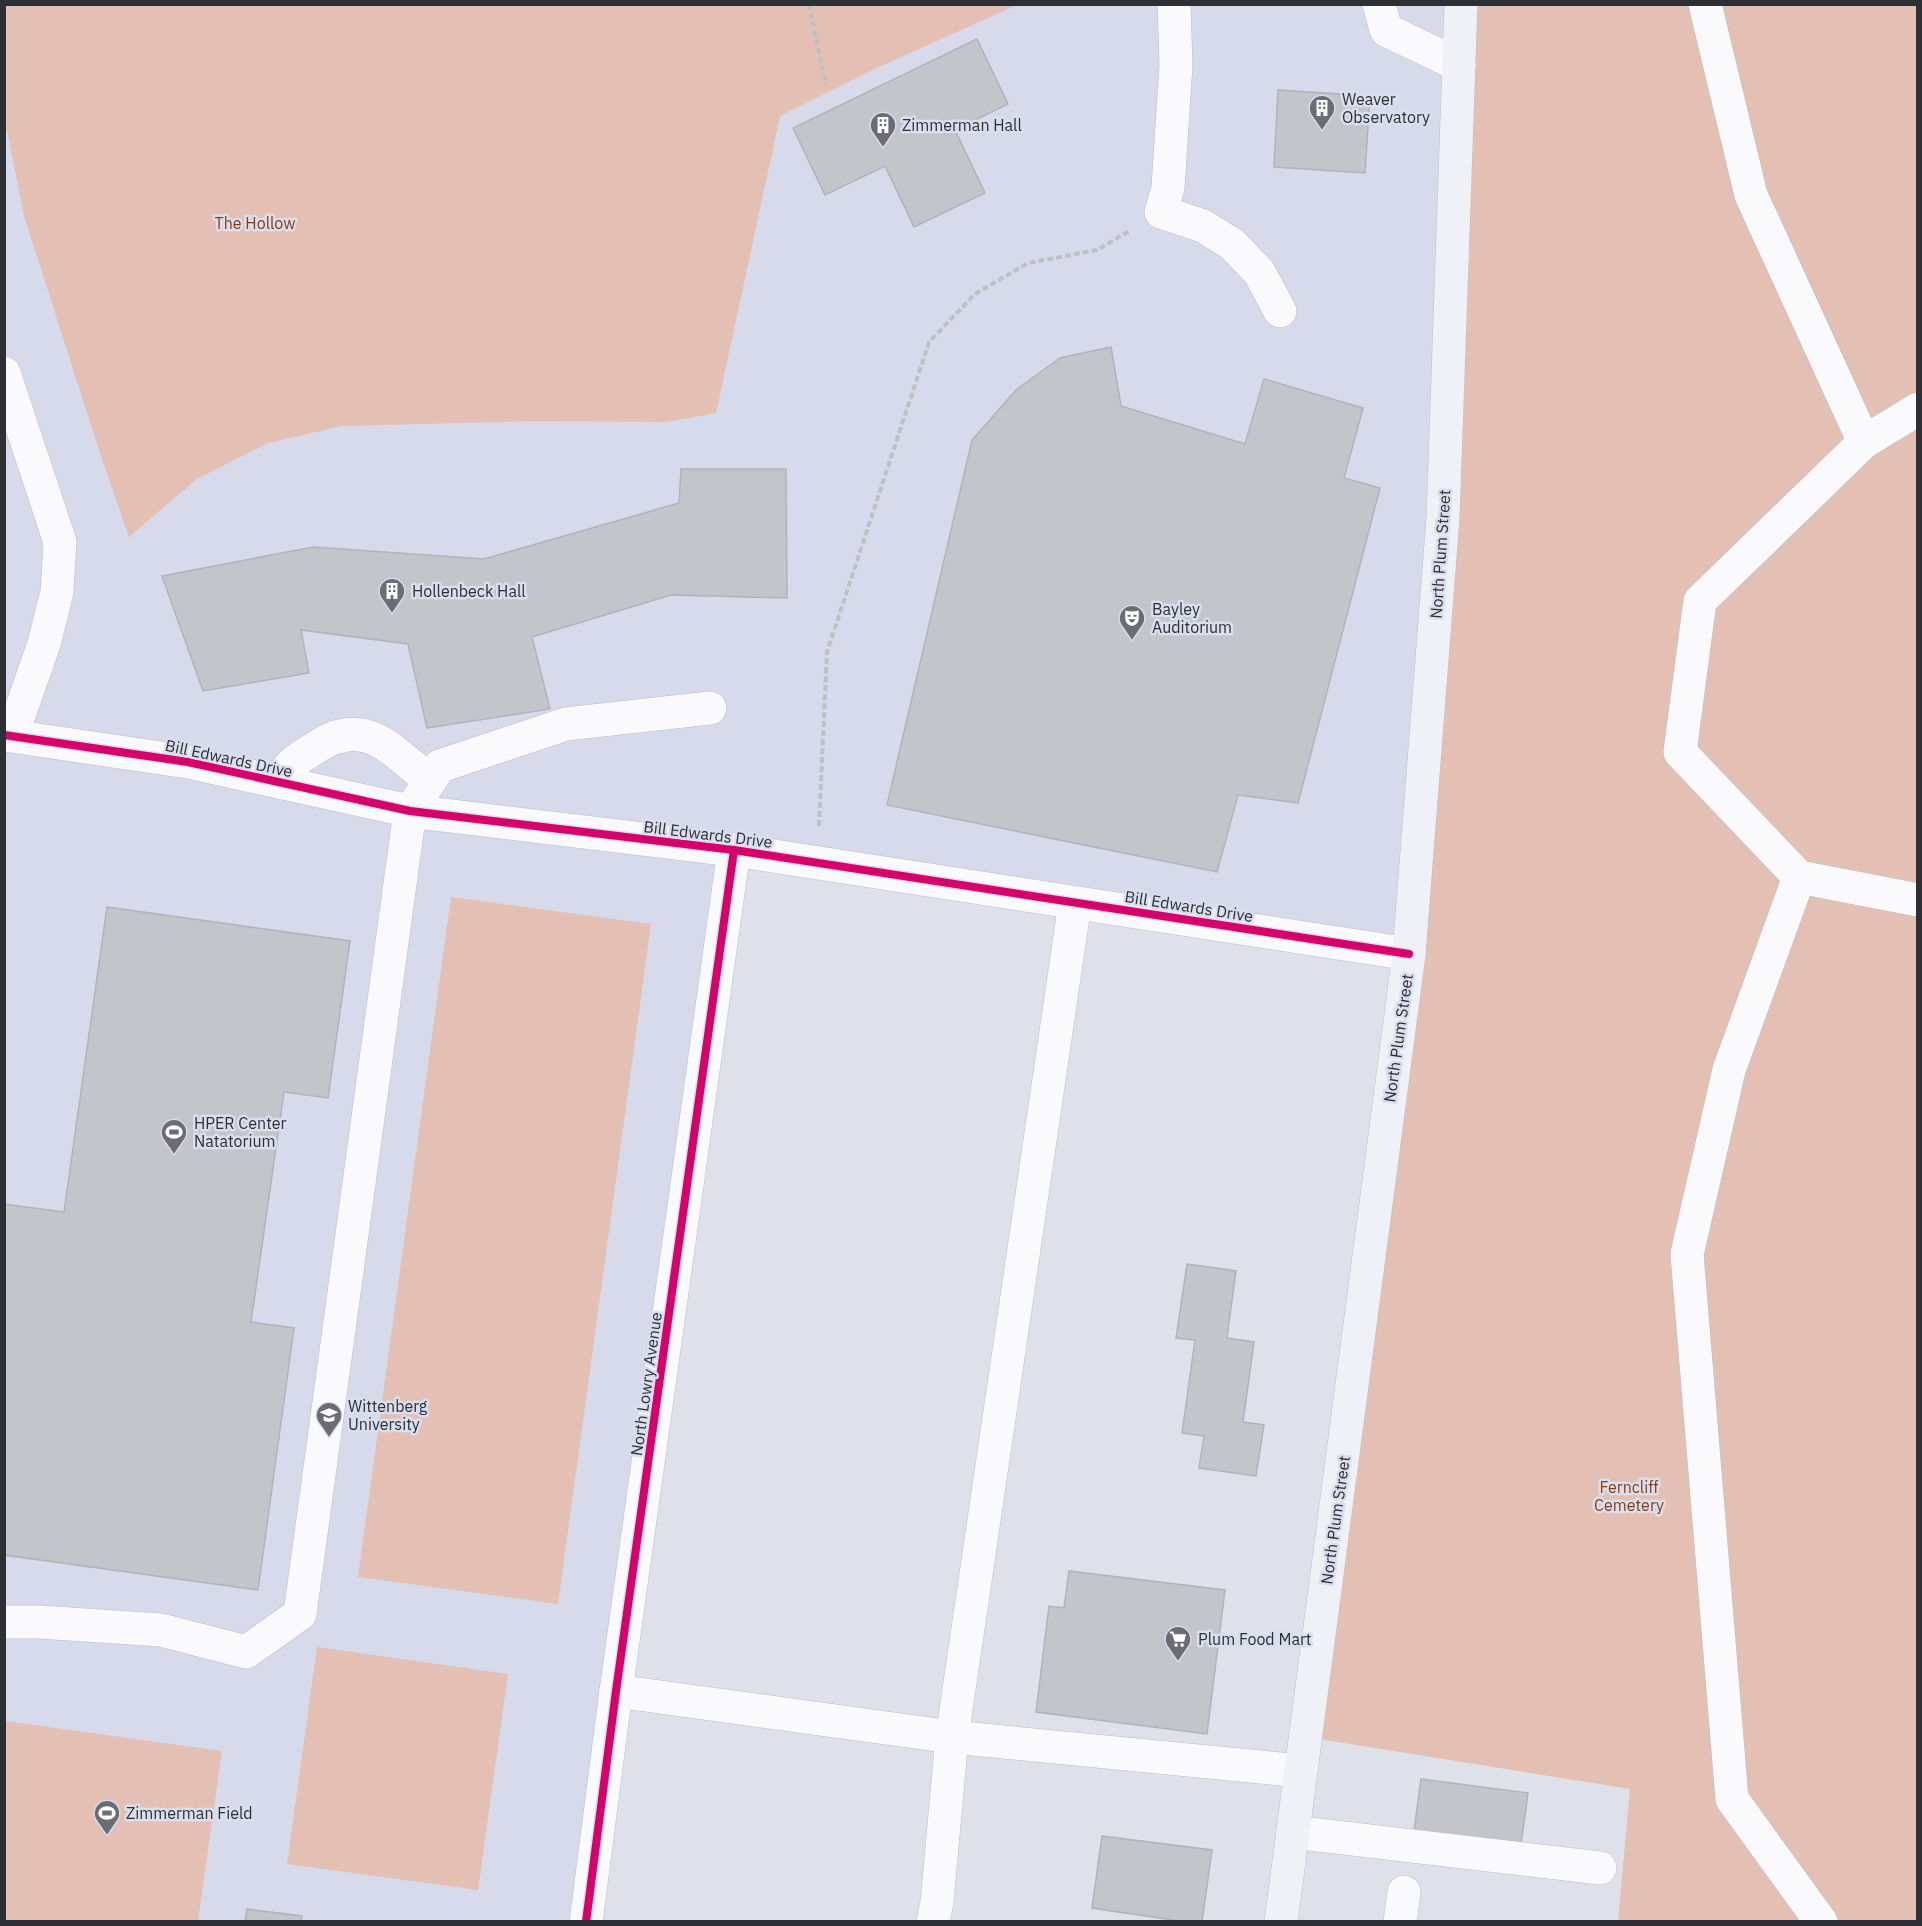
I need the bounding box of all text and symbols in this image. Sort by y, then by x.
place label: Weaver Observatory [1342,89,1430,127]
building icon: Weaver Observatory [1307,93,1337,131]
building icon: Zimmerman Hall [868,110,898,148]
place label: Zimmerman Hall [902,115,1022,135]
park label: The Hollow [215,213,295,233]
street label: North Plum Street [1426,489,1454,619]
building icon: Hollenbeck Hall [377,576,407,614]
place label: Hollenbeck Hall [412,581,526,601]
place label: Bayley Auditorium [1152,599,1232,637]
theatre icon: Bayley Auditorium [1117,603,1147,641]
street label: Bill Edwards Drive [163,735,295,781]
street label: Bill Edwards Drive [642,816,774,852]
street label: Bill Edwards Drive [1123,886,1255,926]
street label: North Plum Street [1379,973,1417,1103]
place label: HPER Center Natatorium [194,1113,286,1151]
sports icon: HPER Center Natatorium [159,1117,189,1155]
street label: North Lowry Avenue [626,1311,666,1457]
place label: Wittenberg University [348,1396,428,1434]
school or university icon: Wittenberg University [314,1400,344,1438]
street label: North Plum Street [1316,1455,1354,1585]
park label: Ferncliff Cemetery [1594,1477,1664,1515]
supermarket icon: Plum Food Mart [1163,1624,1193,1662]
place label: Plum Food Mart [1198,1629,1312,1649]
sports icon: Zimmerman Field [92,1798,122,1836]
place label: Zimmerman Field [126,1803,253,1823]

